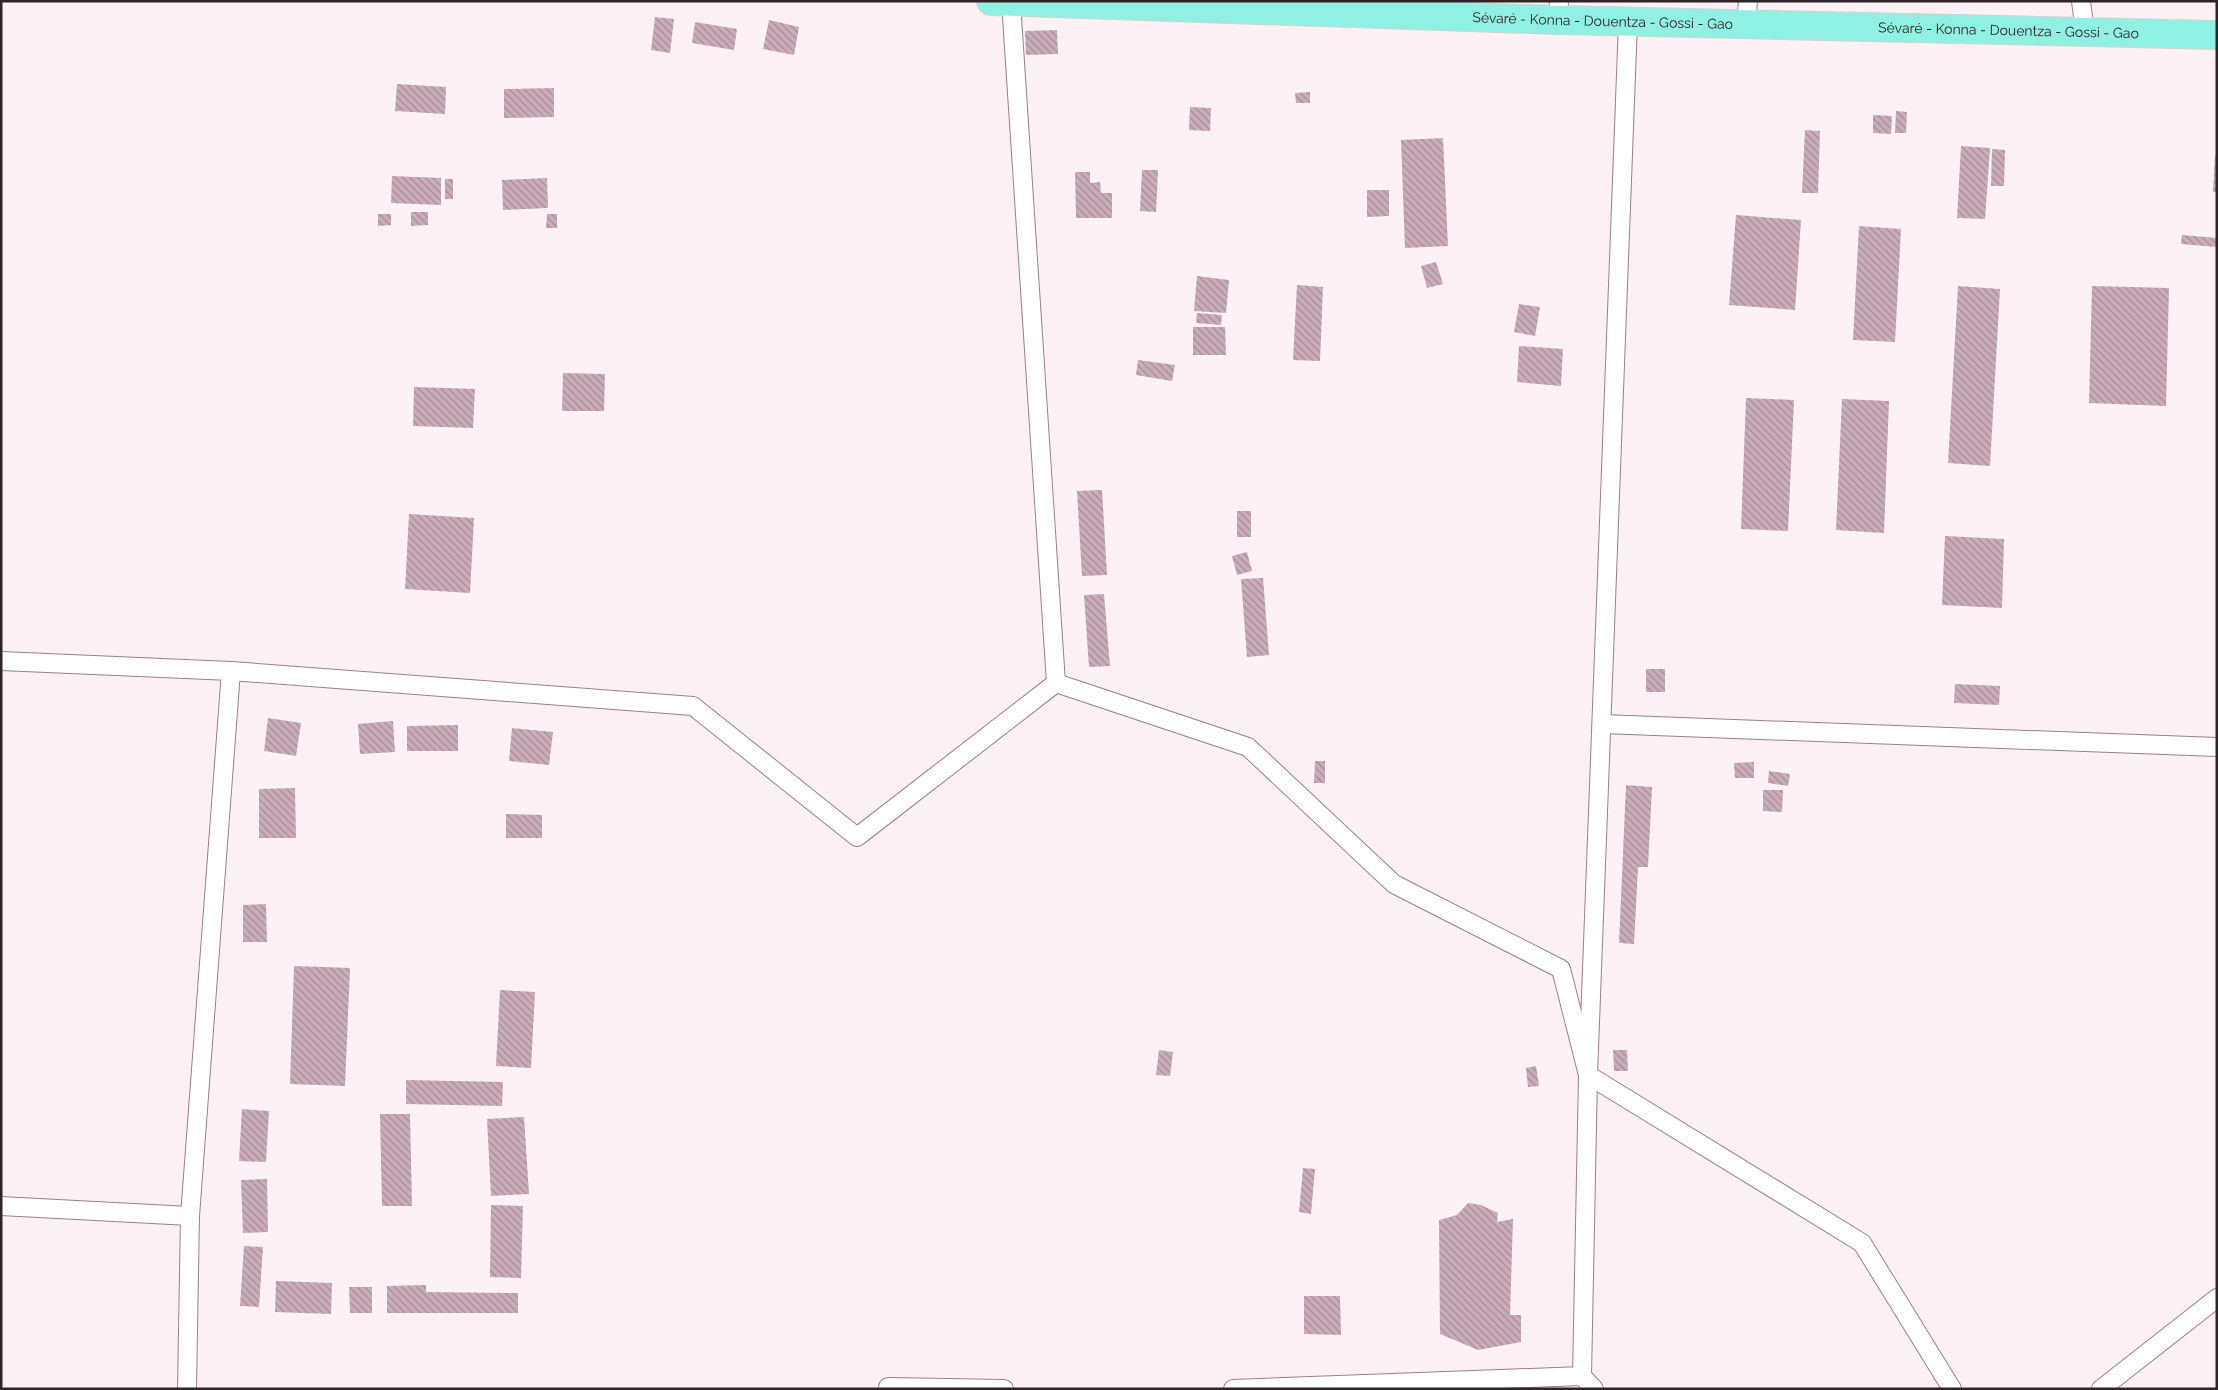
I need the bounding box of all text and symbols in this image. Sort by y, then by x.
street label: Sévaré - Konna - Douentza - Gossi - Gao [1472,9,1733,32]
street label: Sévaré - Konna - Douentza - Gossi - Gao [1878,19,2139,41]

